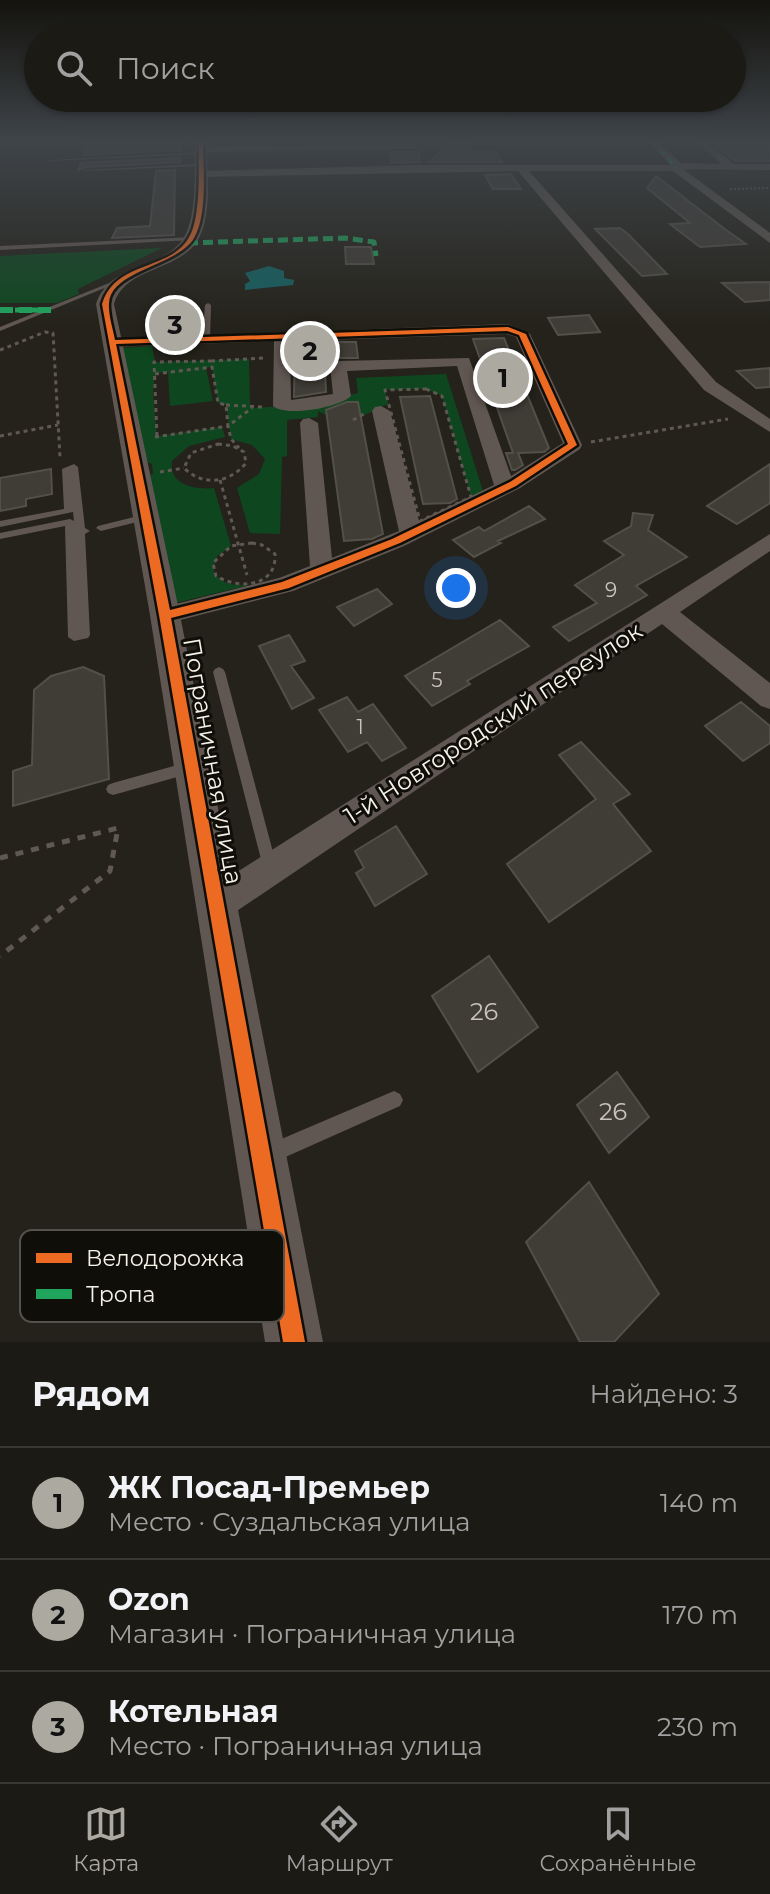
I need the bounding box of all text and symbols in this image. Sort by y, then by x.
search box [24,24,746,112]
icon: search [52,46,96,90]
text: Поиск [116,50,215,87]
pin: 3 [149,295,201,355]
pin: 2 [284,321,336,381]
pin: 1 [477,348,529,408]
your location [436,568,476,608]
house number: 9 [605,578,617,602]
street label: 1-й Новгородский переулок [339,616,647,830]
street label: Пограничная улица [177,635,249,887]
house number: 5 [431,668,443,692]
house number: 1 [356,715,364,739]
house number: 26 [470,997,498,1026]
house number: 26 [599,1097,627,1126]
legend [20,1230,284,1322]
text: Велодорожка [86,1245,244,1272]
text: Тропа [86,1281,155,1308]
text: Рядом [32,1373,151,1415]
text: Найдено: 3 [590,1378,738,1410]
text: ЖК Посад-Премьер [108,1469,430,1506]
text: 1 [53,1487,63,1519]
text: 140 m [660,1487,738,1519]
text: Место · Суздальская улица [108,1506,470,1538]
text: Ozon [108,1581,190,1618]
text: 2 [50,1599,66,1631]
text: 170 m [662,1599,738,1631]
text: Магазин · Пограничная улица [108,1618,516,1650]
text: Котельная [108,1693,279,1730]
text: 3 [50,1711,66,1743]
text: 230 m [657,1711,738,1743]
text: Место · Пограничная улица [108,1730,483,1762]
tab: Карта [73,1802,139,1877]
tab: Маршрут [286,1802,393,1877]
tab: Сохранённые [539,1802,697,1877]

